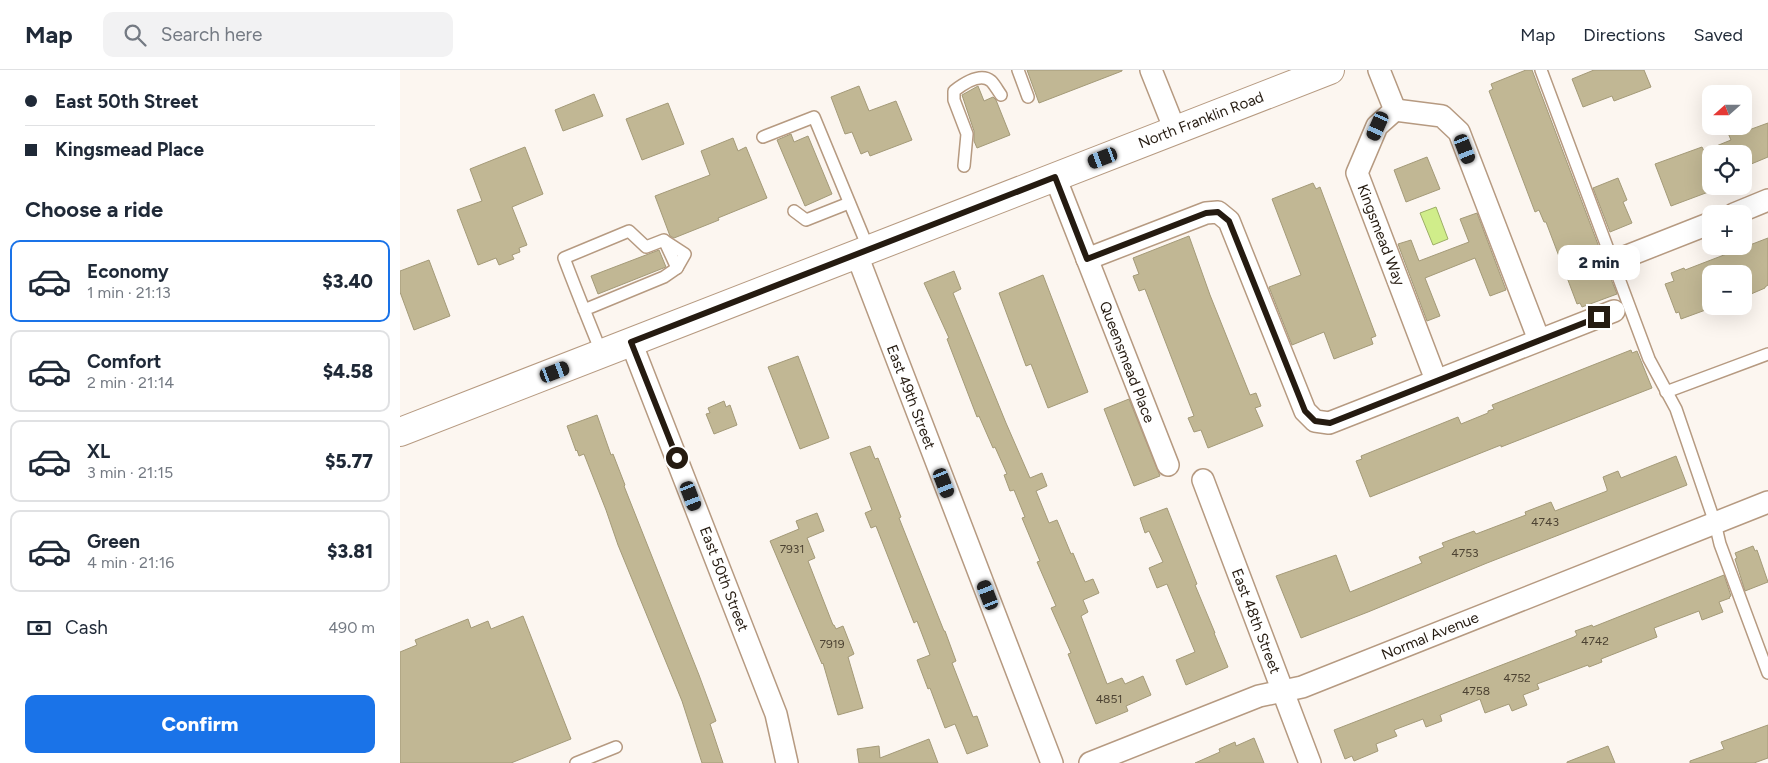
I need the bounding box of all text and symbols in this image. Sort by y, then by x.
search box [103,12,453,57]
text: Map [25,20,73,49]
icon: search [121,21,149,49]
text: Search here [161,23,262,46]
text: Map [1520,24,1555,46]
text: Directions [1583,24,1665,46]
text: Saved [1693,24,1743,46]
north arrow [1702,85,1752,135]
map controls [1702,85,1752,315]
street label: North Franklin Road [1136,88,1266,152]
text: East 50th Street [55,90,199,113]
car [1365,109,1390,143]
car [1452,132,1477,166]
text: Kingsmead Place [55,138,204,161]
button: locate [1702,145,1752,195]
car [1086,146,1119,170]
street label: Kingsmead Way [1353,182,1409,288]
text: Choose a ride [25,196,163,223]
button: + [1702,205,1752,255]
callout: 2 min [1558,244,1640,280]
text: 2 min [1579,253,1619,272]
icon: car [27,259,72,304]
text: Economy [87,260,169,283]
button: − [1702,265,1752,315]
text: $3.40 [322,270,373,293]
text: 1 min · 21:13 [87,283,171,302]
street label: Queensmead Place [1096,299,1158,425]
route end [1588,306,1610,328]
street label: East 49th Street [883,342,939,452]
icon: car [27,349,72,394]
text: Comfort [87,350,162,373]
text: $4.58 [323,360,373,383]
car [538,360,571,384]
text: 2 min · 21:14 [87,373,174,392]
icon: car [27,439,72,484]
text: XL [87,440,110,463]
route start [666,447,688,469]
text: $5.77 [325,450,373,473]
text: 3 min · 21:15 [87,463,173,482]
car [931,466,956,500]
car [678,479,703,513]
house number: 4743 [1531,515,1559,529]
street label: East 50th Street [696,524,752,634]
icon: car [27,529,72,574]
text: Green [87,530,140,553]
text: $3.81 [327,540,373,563]
house number: 7931 [780,542,804,556]
house number: 4753 [1451,546,1479,560]
text: 4 min · 21:16 [87,553,174,572]
street label: East 48th Street [1228,566,1284,676]
car [975,578,1000,612]
street label: Normal Avenue [1379,608,1481,664]
icon: cash [25,614,53,642]
text: Cash [65,616,108,639]
text: 490 m [328,618,375,637]
house number: 4742 [1581,634,1609,648]
house number: 7919 [820,637,845,651]
house number: 4752 [1503,671,1531,685]
house number: 4758 [1462,684,1490,698]
house number: 4851 [1096,692,1122,706]
button: Confirm [25,695,375,753]

